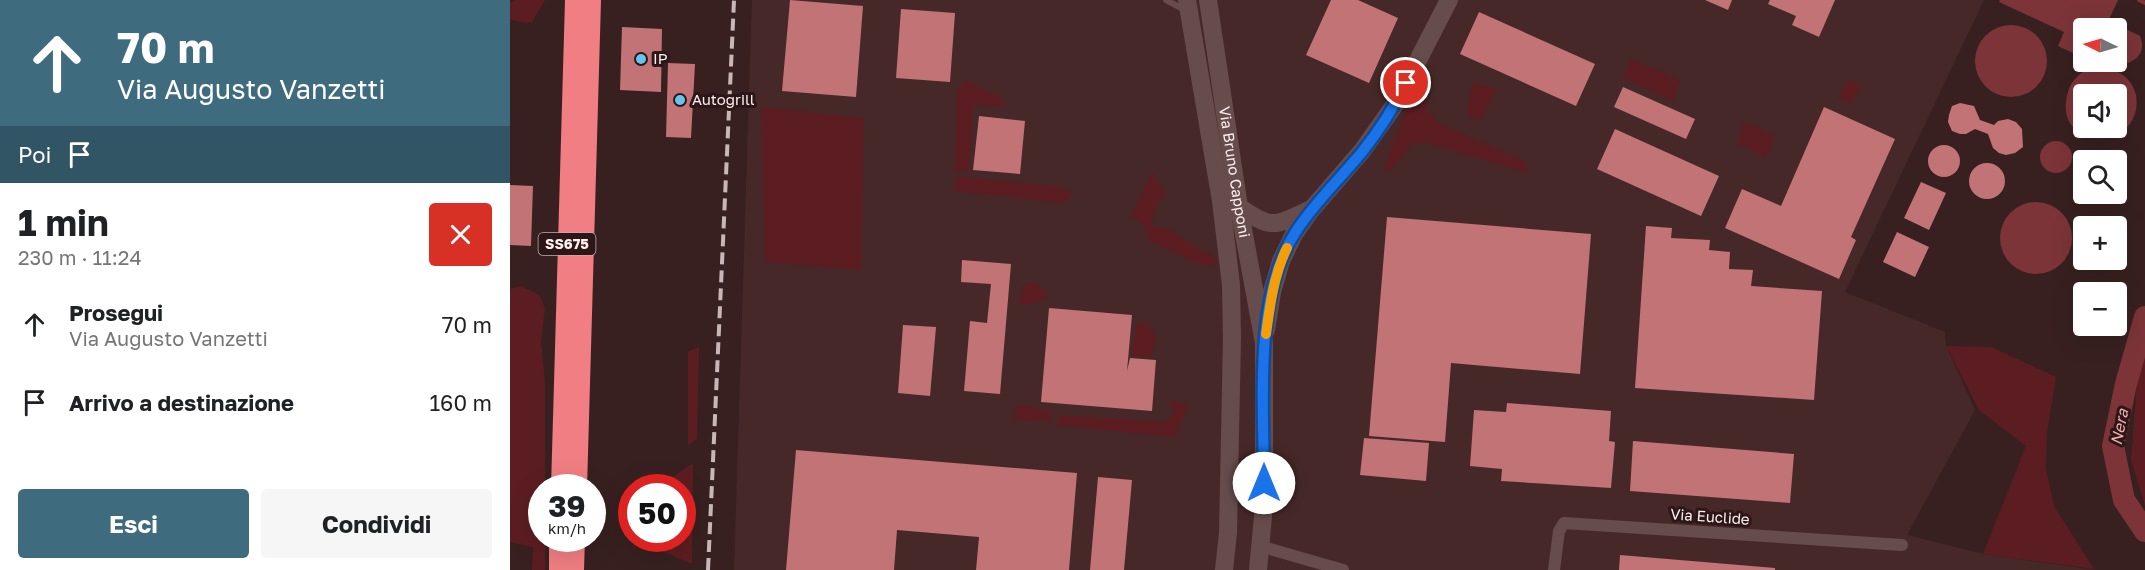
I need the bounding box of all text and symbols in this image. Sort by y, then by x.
north arrow [2073,18,2127,72]
map controls [2073,18,2127,336]
text: 70 m [117,22,214,72]
icon: ahead [18,24,96,102]
place label: IP [653,49,668,67]
marker: IP [634,52,648,66]
pin [1380,57,1431,108]
icon: arrive [1389,66,1422,99]
text: Via Augusto Vanzetti [117,73,386,105]
button: sound [2073,84,2127,138]
place label: Autogrill [692,90,755,108]
marker: Autogrill [673,93,687,107]
street label: Via Bruno Capponi [1216,105,1254,239]
icon: arrive [63,138,96,171]
text: Poi [18,141,51,168]
button: search [2073,150,2127,204]
text: 1 min [18,201,109,244]
button: close [429,203,492,266]
button: + [2073,216,2127,270]
road number: SS675 [538,233,596,255]
text: 230 m · 11:24 [18,245,142,269]
button: − [2073,282,2127,336]
text: Prosegui [69,299,163,326]
icon: ahead [18,308,51,341]
text: 70 m [442,311,492,338]
text: Via Augusto Vanzetti [69,326,268,350]
icon: arrive [18,386,51,419]
text: Arrivo a destinazione [69,389,294,416]
text: 160 m [429,389,492,416]
water label: Nera [2106,406,2132,447]
position arrow [1232,451,1296,515]
speed limit sign: 50 [618,474,696,552]
text: 39 [548,488,586,524]
button: Esci [18,489,249,558]
button: Condividi [261,489,492,558]
street label: Via Euclide [1670,504,1751,528]
text: km/h [548,519,586,537]

